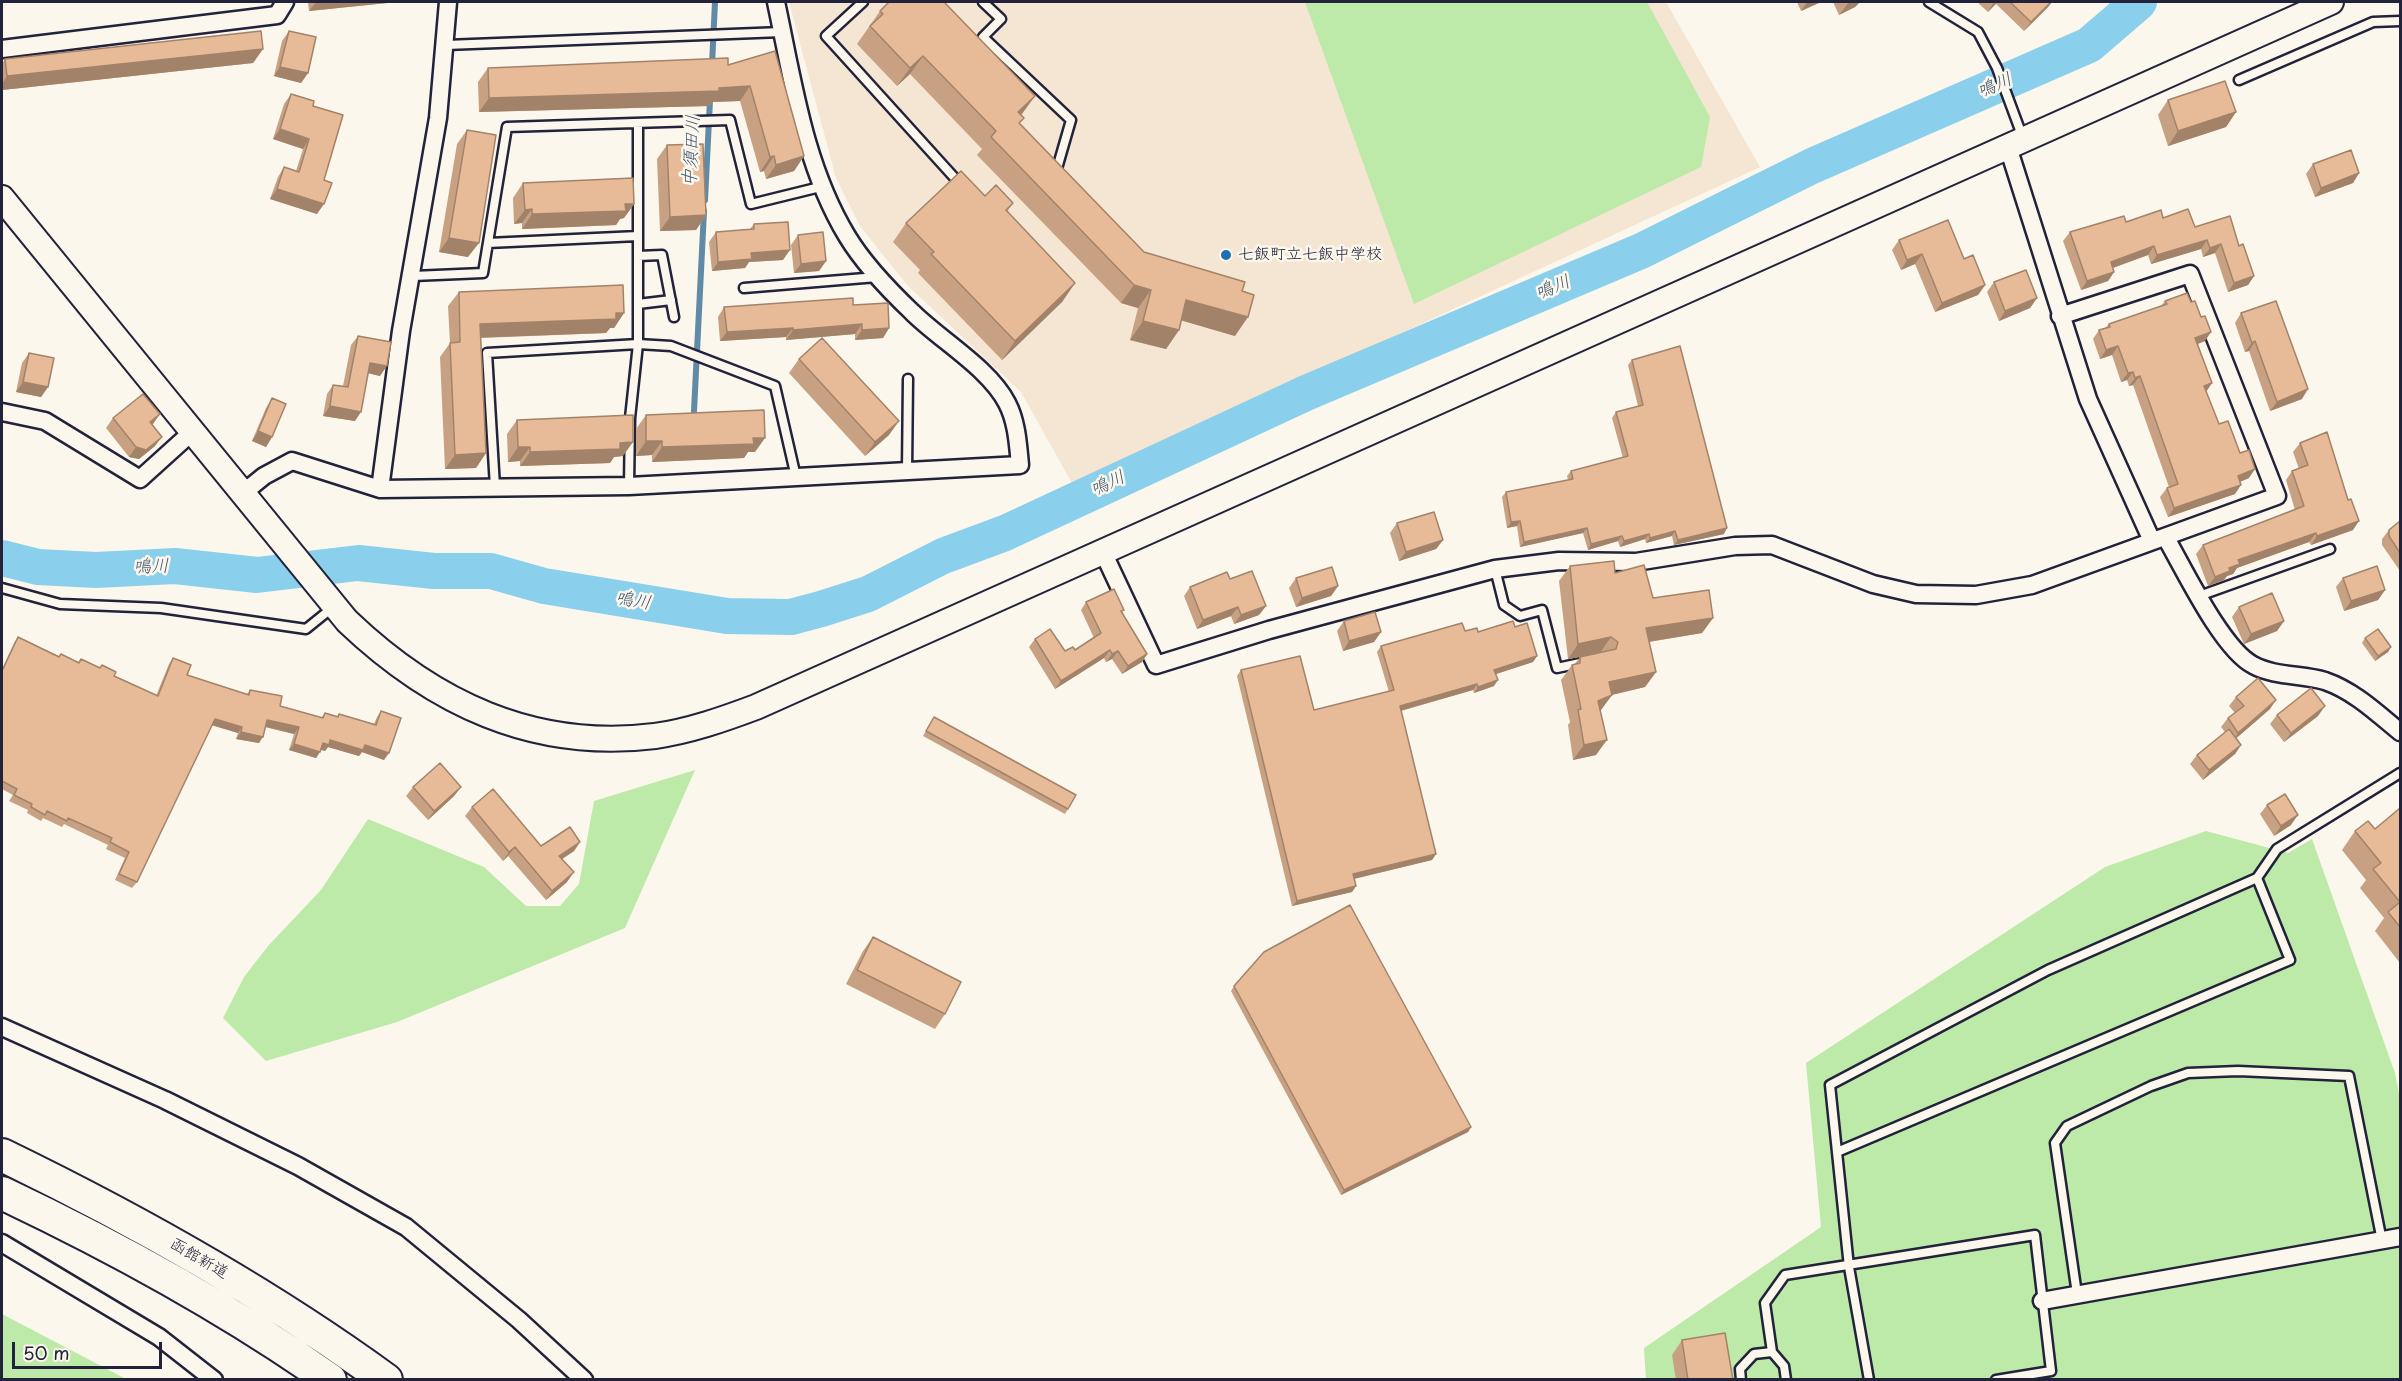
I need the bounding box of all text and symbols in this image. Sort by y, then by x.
water label: 鳴川 [1974,69,2016,103]
water label: 中須田川 [679,114,705,188]
place label: 七飯町立七飯中学校 [1238,245,1382,265]
marker: 七飯町立七飯中学校 [1219,248,1233,262]
water label: 鳴川 [1532,271,1574,305]
water label: 鳴川 [1087,467,1129,501]
water label: 鳴川 [133,556,169,578]
water label: 鳴川 [614,588,652,614]
street label: 函館新道 [166,1235,232,1283]
scale bar [15,1330,165,1368]
text: 50 m [23,1339,70,1366]

